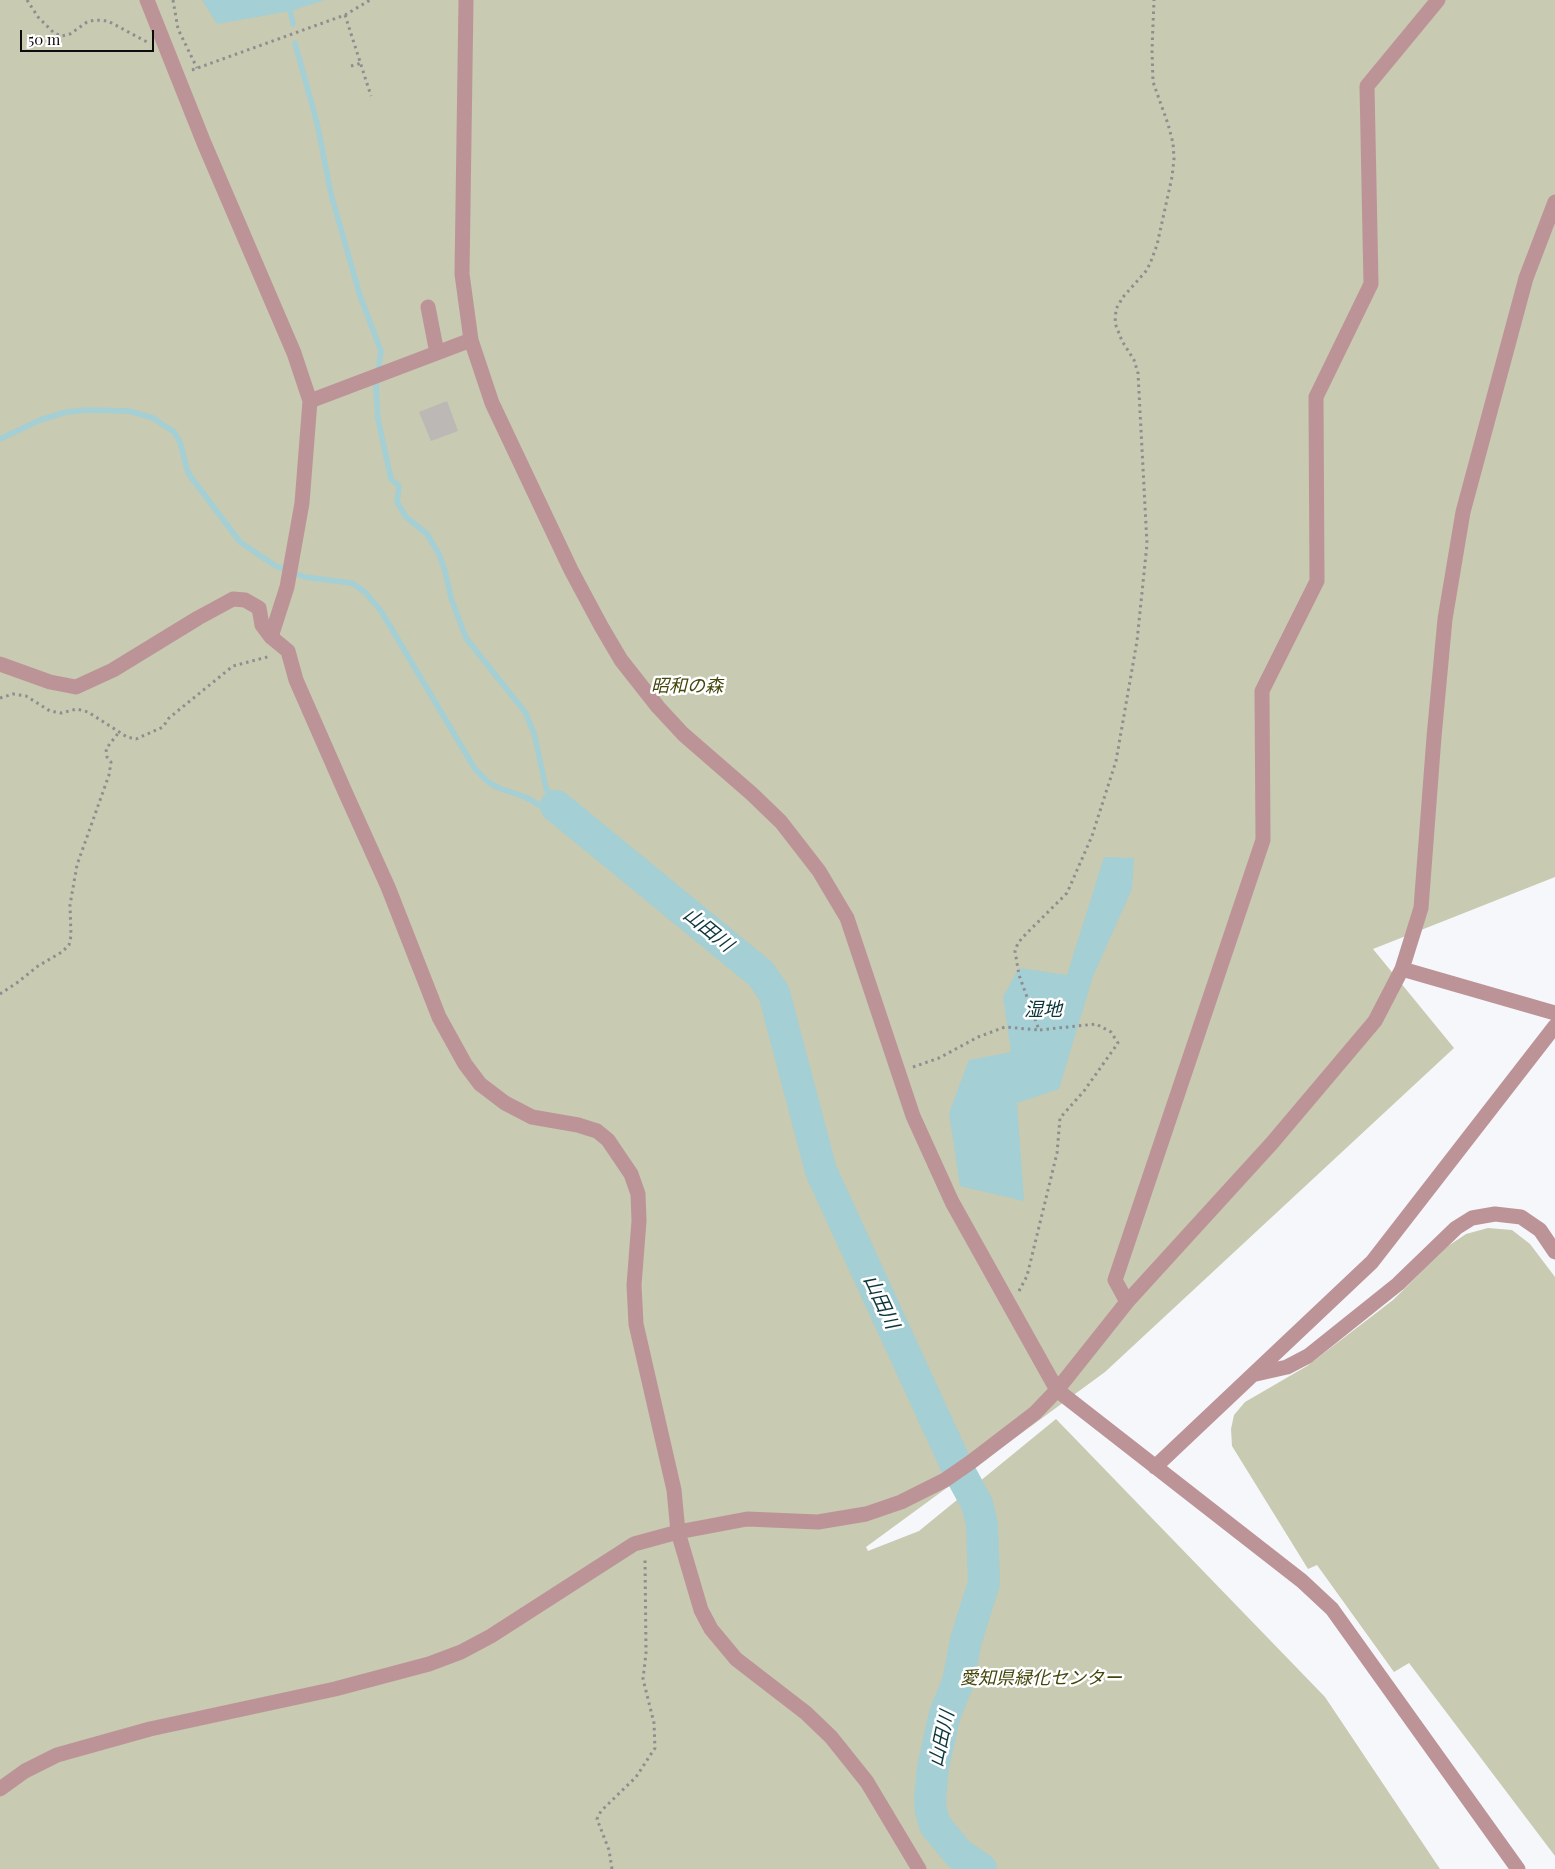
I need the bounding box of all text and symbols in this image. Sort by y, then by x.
scale bar [22,20,156,52]
text: 50 m [28,29,60,49]
park label: 昭和の森 [651,675,723,697]
water label: 山田川 [679,903,737,957]
water label: 湿地 [1024,999,1062,1021]
water label: 山田川 [859,1271,903,1333]
park label: 愛知県緑化センター [960,1667,1122,1689]
water label: 山田川 [925,1709,959,1769]

